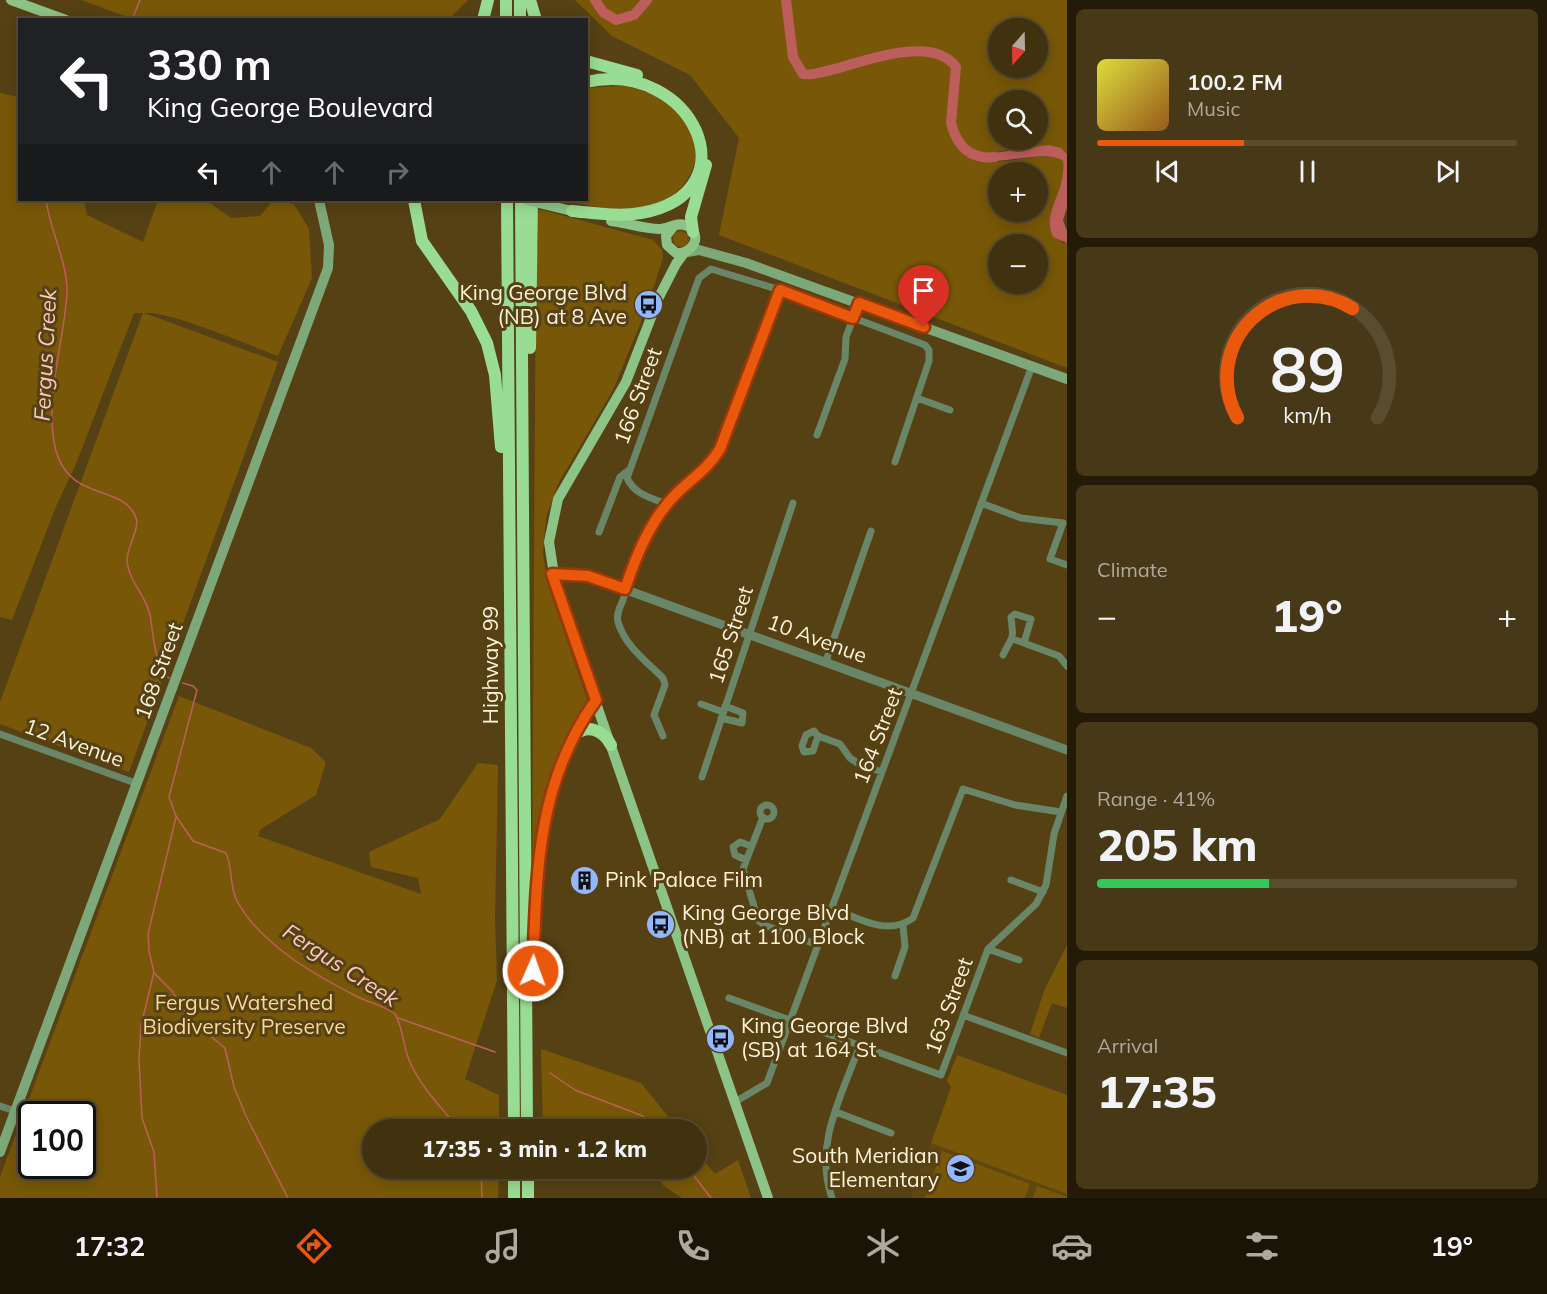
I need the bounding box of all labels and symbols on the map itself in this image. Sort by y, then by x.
north arrow [988,18,1048,78]
pin [898,265,949,327]
place label: King George Blvd (NB) at 8 Ave [460,279,627,329]
water label: Fergus Creek [28,287,62,422]
bus stop icon: King George Blvd (NB) at 8 Ave [632,289,664,321]
street label: 166 Street [608,344,667,448]
street label: 165 Street [702,582,758,687]
street label: Highway 99 [477,606,503,724]
street label: 10 Avenue [764,608,871,668]
street label: 168 Street [129,619,188,723]
street label: 164 Street [847,684,907,788]
street label: 12 Avenue [21,712,128,772]
building icon: Pink Palace Film [568,864,600,896]
place label: Pink Palace Film [605,866,763,892]
place label: King George Blvd (NB) at 1100 Block [682,899,865,949]
bus stop icon: King George Blvd (NB) at 1100 Block [645,909,677,941]
water label: Fergus Creek [278,917,405,1013]
position arrow [501,939,565,1003]
street label: 163 Street [919,954,978,1058]
park label: Fergus Watershed Biodiversity Preserve [142,989,346,1039]
place label: King George Blvd (SB) at 164 St [741,1012,908,1062]
bus stop icon: King George Blvd (SB) at 164 St [704,1022,736,1054]
speed limit sign: 100 [18,1101,96,1179]
place label: South Meridian Elementary [792,1142,939,1192]
school or university icon: South Meridian Elementary [944,1152,976,1184]

